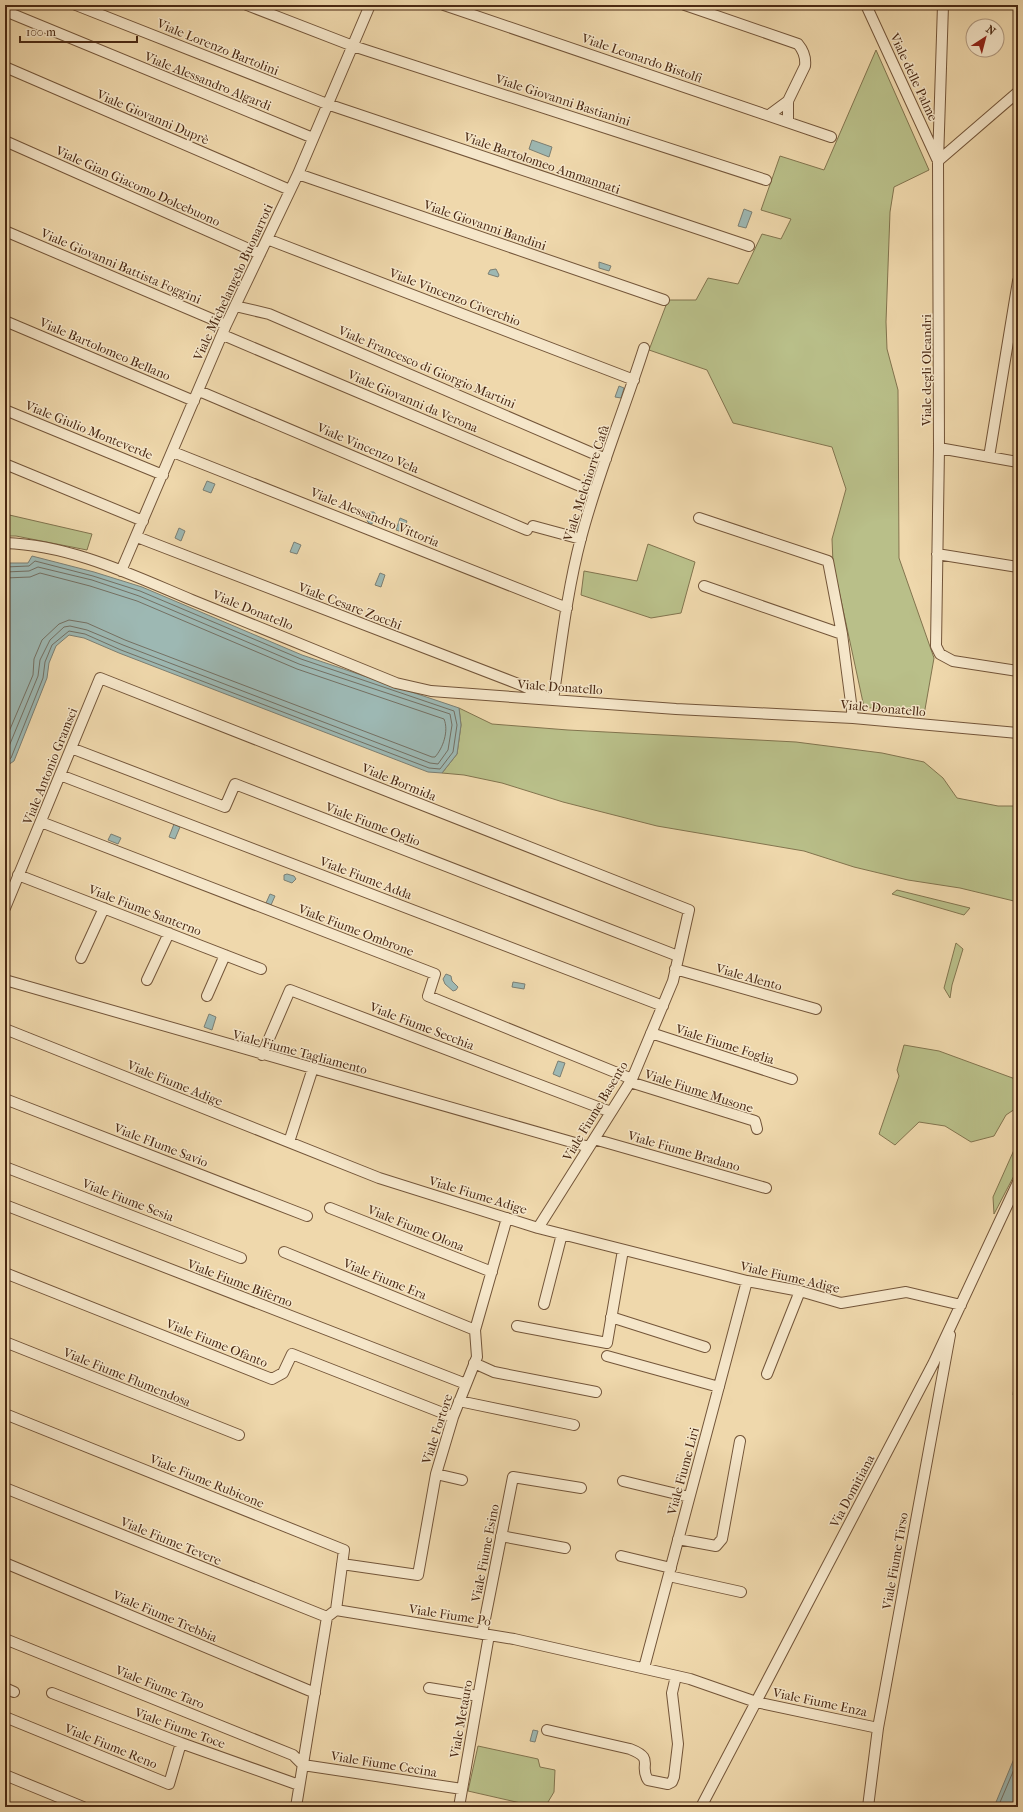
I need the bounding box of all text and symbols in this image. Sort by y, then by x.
street label: Viale Lorenzo Bartolini [154,15,281,78]
scale bar [20,18,137,44]
north arrow [965,18,1005,58]
text: N [983,23,998,38]
text: 100 m [26,25,56,39]
street label: Viale Leonardo Bistolfi [579,30,704,86]
street label: Viale delle Palme [887,30,941,124]
street label: Viale Alessandro Algardi [141,48,274,113]
street label: Viale Giovanni Bastianini [493,71,632,129]
street label: Viale Giovanni Duprè [94,86,212,148]
street label: Viale Bartolomeo Ammannati [461,129,622,197]
street label: Viale Gian Giacomo Dolcebuono [52,142,223,229]
street label: Viale Giovanni Bandini [421,197,548,253]
street label: Viale Michelangelo Buonarroti [190,201,276,364]
street label: Viale Giovanni Battista Foggini [38,225,204,307]
street label: Viale Vincenzo Civerchio [386,265,523,329]
street label: Viale Bartolomeo Bellano [36,314,173,384]
street label: Viale degli Oleandri [919,314,934,427]
street label: Viale Francesco di Giorgio Martini [335,322,518,411]
street label: Viale Giovanni da Verona [345,366,481,436]
street label: Viale Giulio Monteverde [22,397,155,463]
street label: Viale Vincenzo Vela [314,419,422,477]
street label: Viale Melchiorre Cafà [560,422,612,544]
street label: Viale Alessandro Vittoria [307,484,443,550]
street label: Viale Cesare Zocchi [295,579,404,633]
street label: Viale Donatello [210,587,296,633]
street label: Viale Donatello [516,676,604,697]
street label: Viale Donatello [839,697,927,719]
street label: Viale Antonio Gramsci [19,705,80,828]
street label: Viale Bormida [359,760,439,804]
street label: Viale Fiume Oglio [323,799,423,849]
street label: Viale Fiume Adda [317,853,415,903]
street label: Viale Fiume Santerno [85,881,204,939]
street label: Viale Fiume Ombrone [295,901,416,959]
street label: Viale Alento [713,960,784,994]
street label: Viale Fiume Secchia [367,999,477,1053]
street label: Viale Fiume Foglia [673,1021,777,1067]
street label: Viale Fiume Tagliamento [230,1027,369,1077]
street label: Viale Fiume Adige [124,1057,225,1109]
street label: Viale Fiume Basento [559,1058,631,1164]
street label: Viale Fiume Musone [642,1066,756,1116]
street label: Viale FIume Savio [111,1120,211,1170]
street label: Viale Fiume Bradano [625,1128,742,1174]
street label: Viale Fiume Adige [426,1173,529,1217]
street label: Viale Fiume Sesia [79,1175,177,1225]
street label: Viale Fiume Olona [365,1201,467,1255]
street label: Viale Fiume Era [340,1255,430,1303]
street label: Viale Fiume Biferno [184,1256,295,1310]
street label: Viale Fiume Adige [738,1258,842,1296]
street label: Viale Fiume Ofanto [163,1315,270,1370]
street label: Viale Fiume Flumendosa [60,1344,194,1410]
street label: Viale Fortore [418,1391,456,1467]
street label: Viale Fiume Liri [664,1425,702,1517]
street label: Viale Fiume Rubicone [147,1451,267,1511]
street label: Via Domitiana [826,1451,878,1531]
street label: Viale Fiume Esino [468,1502,502,1604]
street label: Viale Fiume Tirso [879,1511,911,1612]
street label: Viale Fiume Tevere [117,1514,224,1568]
street label: Viale Fiume Trebbia [110,1587,220,1645]
street label: Viale Fiume Po [407,1601,493,1629]
street label: Viale Fiume Taro [112,1662,207,1712]
street label: Viale Metauro [447,1678,475,1760]
street label: Viale Fiume Enza [770,1684,870,1720]
street label: Viale Fiume Toce [132,1704,228,1752]
street label: Viale Fiume Reno [61,1720,160,1772]
street label: Viale Fiume Cecina [329,1748,439,1780]

